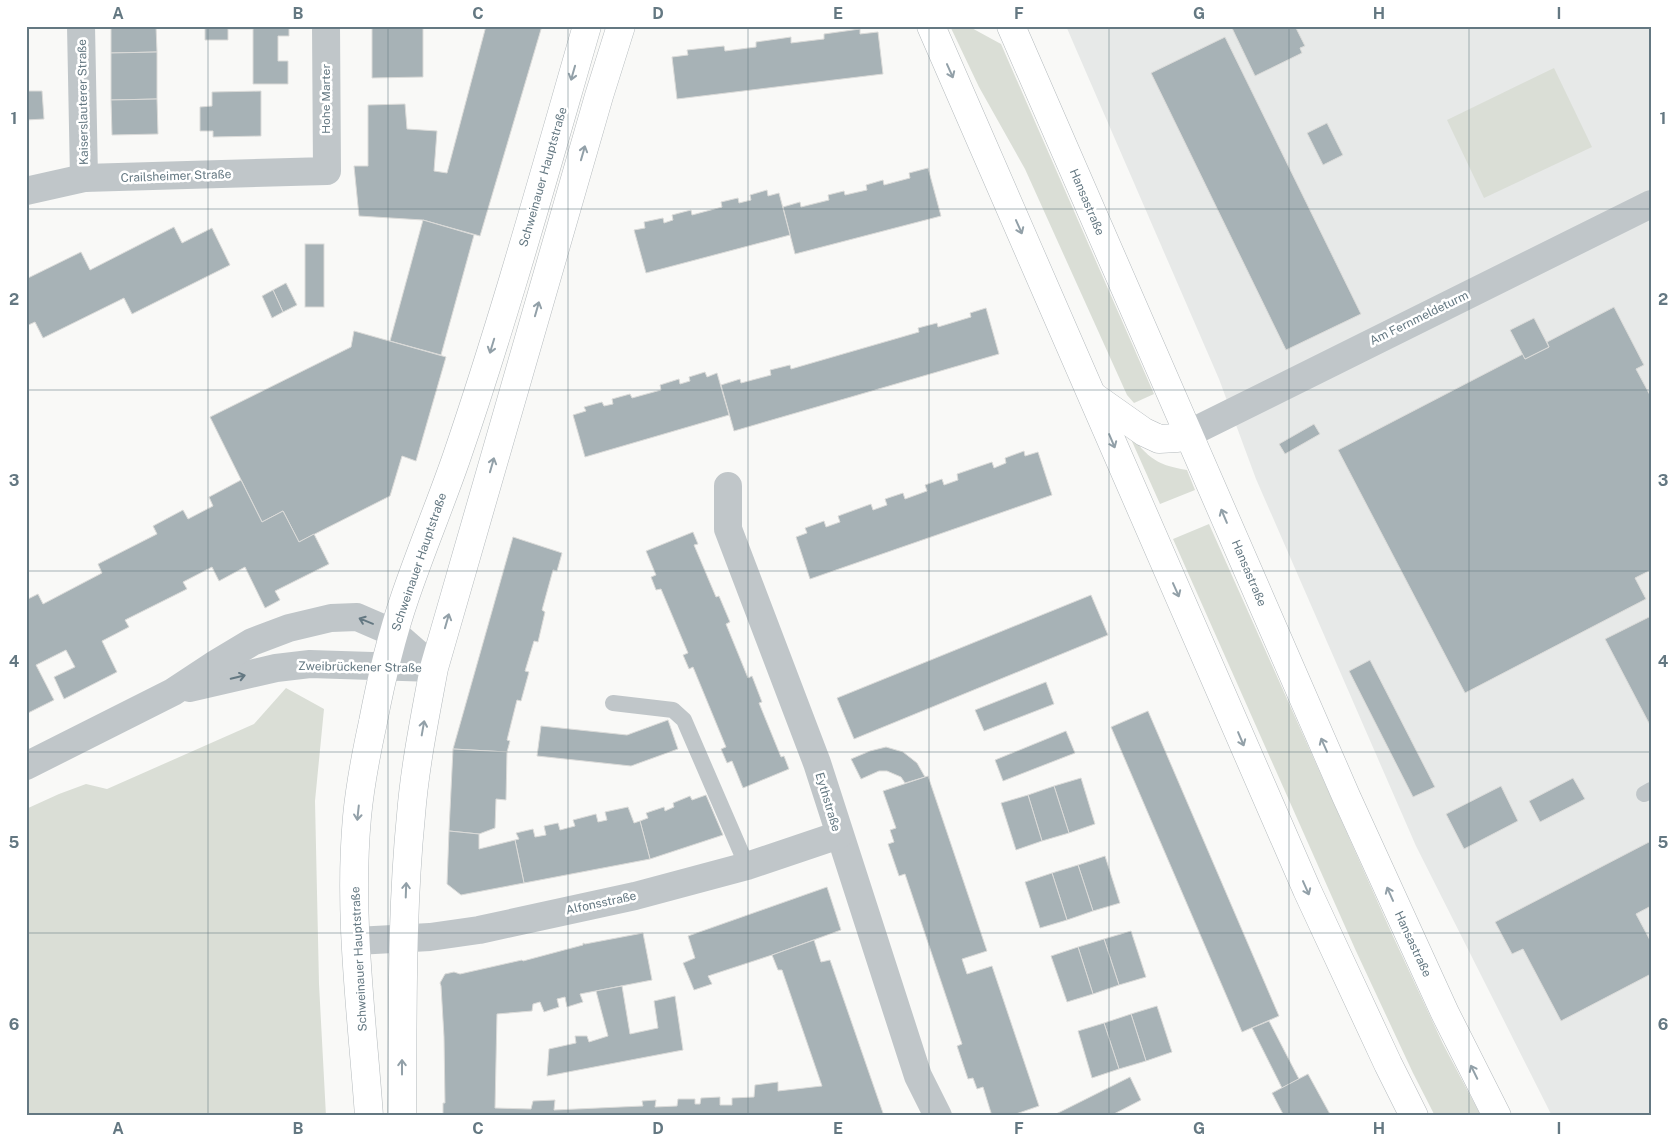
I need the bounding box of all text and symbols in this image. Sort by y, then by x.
text: A [112,4,124,23]
text: B [293,4,304,23]
text: C [472,4,484,23]
text: D [652,4,664,23]
text: E [833,4,843,23]
text: F [1014,4,1024,23]
text: G [1193,4,1205,23]
text: H [1373,4,1385,23]
text: I [1557,4,1561,23]
street label: Kaiserslauterer Straße [75,39,91,165]
one-way arrow [946,63,956,78]
street label: Hohe Marter [319,64,333,134]
one-way arrow [568,65,578,81]
street label: Schweinauer Hauptstraße [516,105,570,249]
text: 1 [11,109,17,128]
text: 1 [1660,109,1666,128]
one-way arrow [578,145,588,161]
street label: Crailsheimer Straße [120,167,232,185]
street label: Hansastraße [1067,167,1107,238]
one-way arrow [1015,219,1025,234]
street label: Am Fernmeldeturm [1367,288,1471,348]
text: 2 [9,290,19,309]
text: 2 [1658,290,1668,309]
one-way arrow [533,301,543,317]
one-way arrow [486,338,496,354]
one-way arrow [1108,433,1118,448]
one-way arrow [487,457,497,473]
text: 3 [9,471,19,490]
text: 3 [1658,471,1668,490]
street label: Schweinauer Hauptstraße [389,491,449,633]
one-way arrow [1219,509,1229,524]
street label: Hansastraße [1229,538,1269,609]
one-way arrow [1172,582,1182,597]
one-way arrow [442,613,452,629]
one-way arrow [359,616,374,625]
text: 4 [9,652,20,671]
text: 4 [1658,652,1669,671]
street label: Zweibrückener Straße [298,659,422,675]
one-way arrow [229,672,245,681]
one-way arrow [418,721,428,737]
one-way arrow [1237,731,1247,746]
one-way arrow [1318,738,1328,753]
street label: Eythstraße [812,771,844,833]
one-way arrow [353,804,363,820]
text: 5 [9,833,20,852]
text: 5 [1658,833,1669,852]
one-way arrow [1302,880,1312,895]
one-way arrow [402,882,411,898]
street label: Schweinauer Hauptstraße [348,886,370,1032]
one-way arrow [1384,887,1394,902]
street label: Alfonsstraße [564,889,638,917]
street label: Hansastraße [1392,909,1434,979]
text: 6 [9,1015,19,1034]
text: 6 [1658,1015,1668,1034]
one-way arrow [397,1059,407,1076]
one-way arrow [1469,1065,1479,1080]
text: A [112,1119,124,1138]
text: B [293,1119,304,1138]
text: C [472,1119,484,1138]
text: D [652,1119,664,1138]
text: E [833,1119,843,1138]
text: F [1014,1119,1024,1138]
text: G [1193,1119,1205,1138]
text: H [1373,1119,1385,1138]
text: I [1557,1119,1561,1138]

